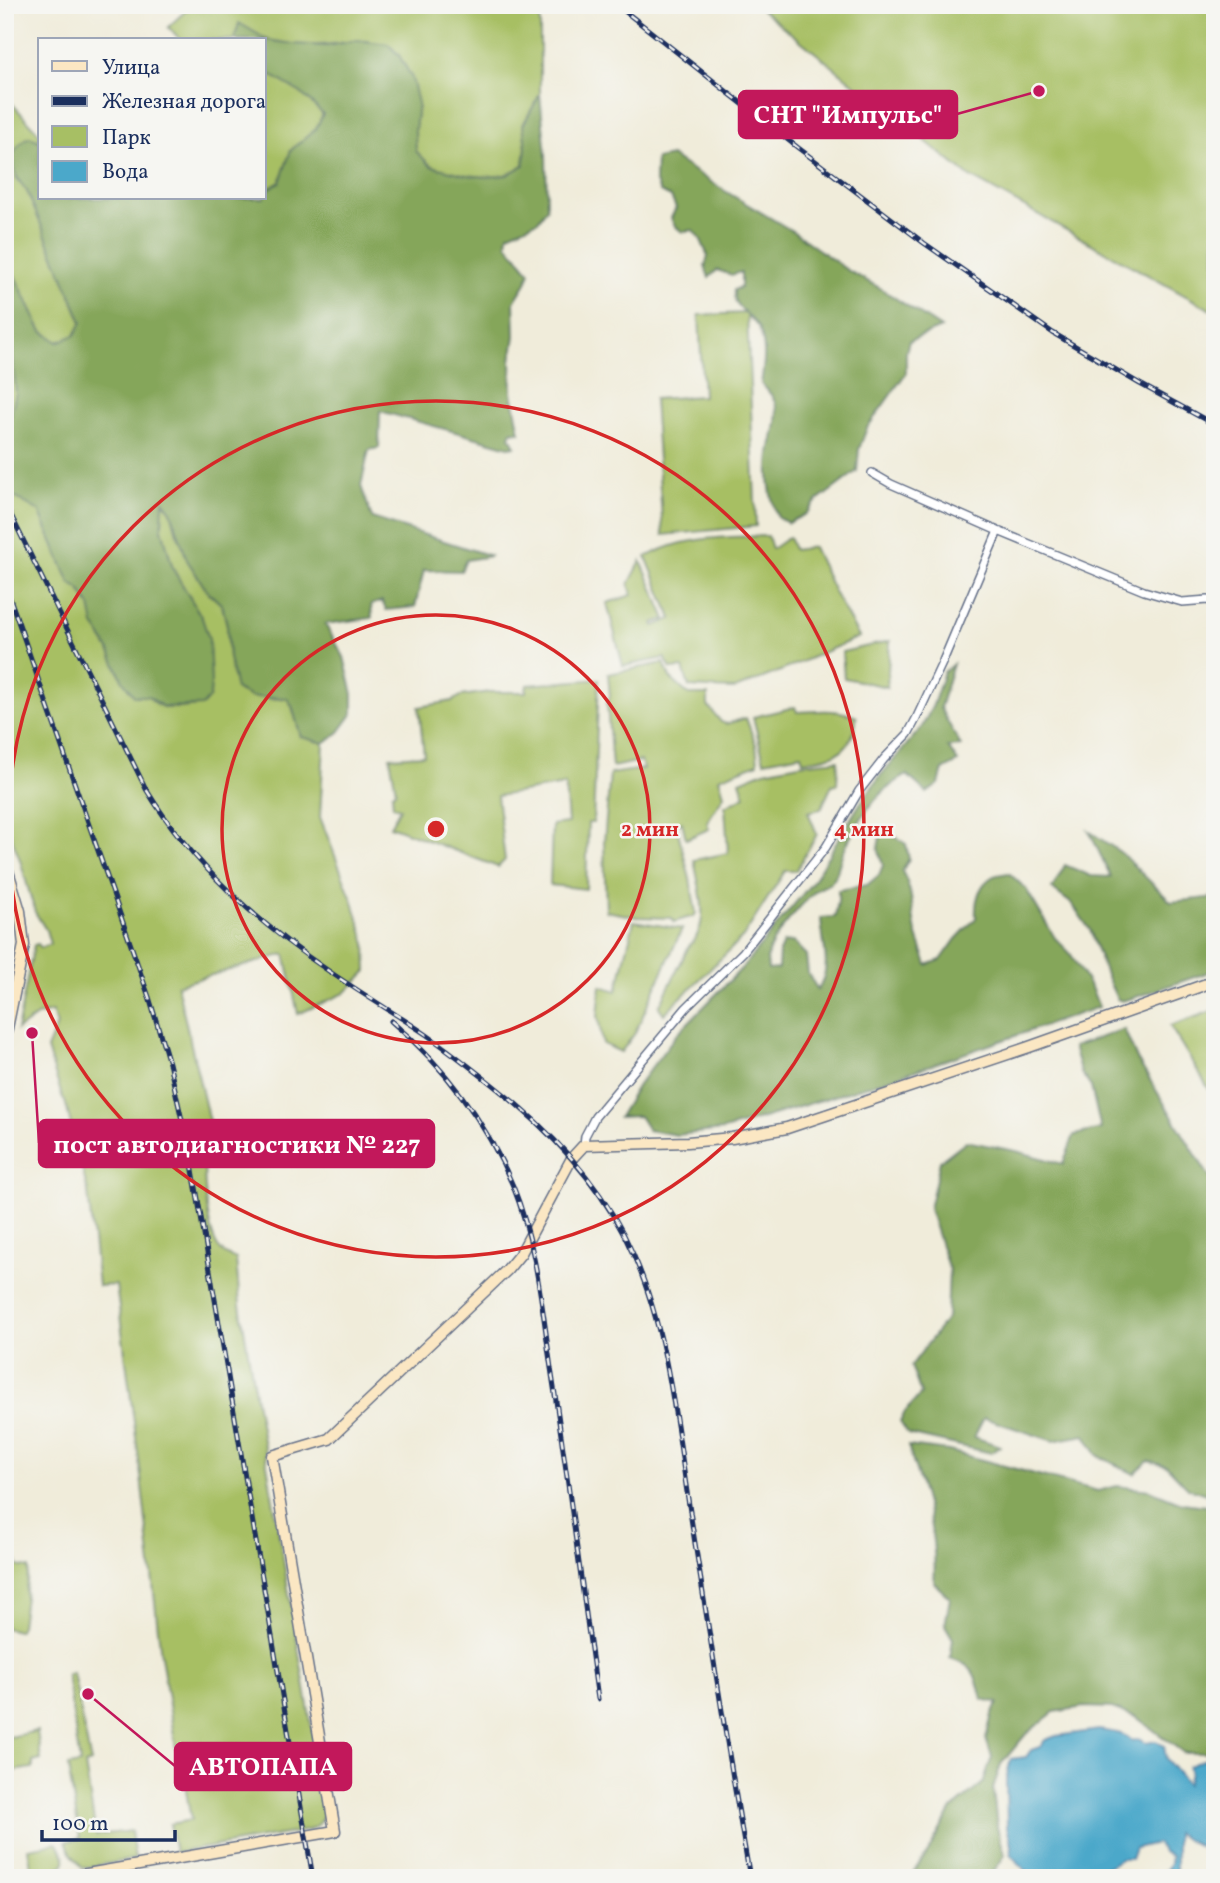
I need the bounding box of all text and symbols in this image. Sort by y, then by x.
legend [38,38,266,200]
text: Улица [102,54,160,83]
text: Железная дорога [102,88,266,117]
callout: СНТ "Импульс" [739,91,957,138]
text: СНТ "Импульс" [754,98,942,134]
text: Парк [102,124,151,153]
text: Вода [102,158,149,187]
text: 2 мин [621,816,679,845]
text: 4 мин [834,816,894,845]
centre of rings [424,817,448,841]
callout: пост автодиагностики № 227 [39,1120,434,1167]
text: пост автодиагностики № 227 [53,1128,421,1164]
callout: АВТОПАПА [175,1743,351,1790]
text: АВТОПАПА [189,1750,338,1786]
scale bar [42,1799,175,1843]
text: 100 m [52,1810,109,1839]

